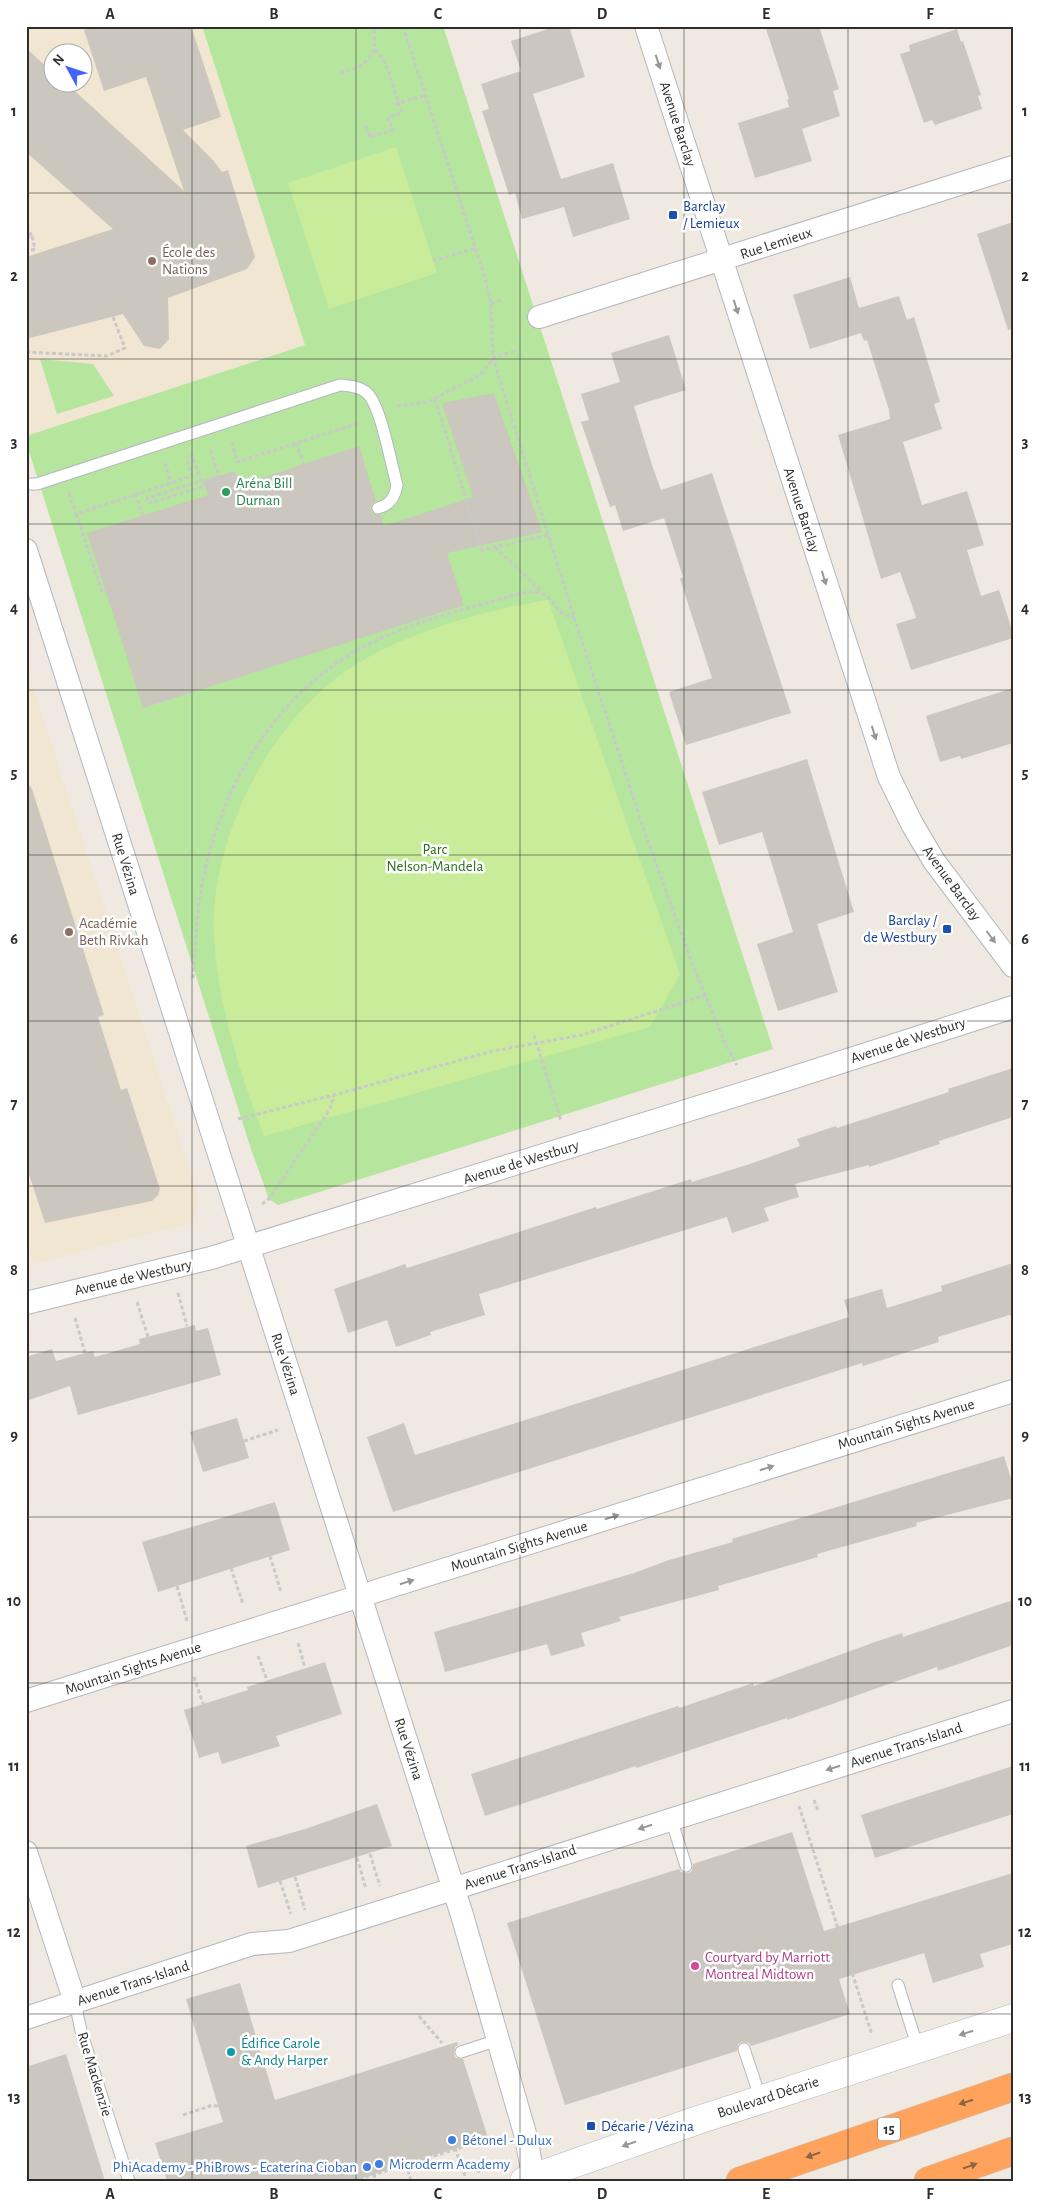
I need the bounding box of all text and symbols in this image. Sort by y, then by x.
text: A [105,6,115,22]
text: B [269,6,279,22]
text: C [434,6,443,22]
text: D [597,6,608,22]
text: E [762,6,770,22]
text: F [926,6,934,22]
north arrow [42,42,92,92]
text: N [50,52,67,69]
one-way arrow [655,55,662,70]
street label: Avenue Barclay [657,80,699,169]
text: 1 [11,103,17,119]
text: 1 [1022,103,1028,119]
place label: Barclay / Lemieux [683,199,740,231]
marker: Barclay / Lemieux [667,209,679,221]
street label: Rue Lemieux [738,225,814,262]
place label: École des Nations [162,243,215,277]
marker: École des Nations [146,255,158,267]
text: 2 [10,268,18,284]
text: 2 [1021,268,1029,284]
one-way arrow [733,300,741,315]
text: 3 [11,434,18,450]
text: 3 [1022,434,1029,450]
street label: Avenue Barclay [781,466,823,555]
place label: Aréna Bill Durnan [236,476,293,508]
marker: Aréna Bill Durnan [220,486,232,498]
one-way arrow [820,571,828,586]
text: 4 [10,600,18,616]
text: 4 [1021,600,1029,616]
one-way arrow [871,725,878,740]
text: 5 [11,765,18,781]
text: 5 [1022,765,1029,781]
street label: Rue Vézina [109,831,142,897]
park label: Parc Nelson-Mandela [387,842,483,874]
street label: Avenue Barclay [920,843,984,924]
place label: Barclay / de Westbury [863,913,938,945]
place label: Académie Beth Rivkah [79,916,148,948]
marker: Barclay / de Westbury [941,923,953,935]
marker: Académie Beth Rivkah [63,926,75,938]
one-way arrow [985,930,996,943]
text: 6 [10,931,18,947]
text: 6 [1021,931,1029,947]
street label: Avenue de Westbury [849,1015,968,1066]
text: 7 [11,1096,18,1112]
text: 7 [1022,1096,1029,1112]
street label: Avenue de Westbury [462,1138,581,1187]
street label: Avenue de Westbury [73,1257,194,1298]
text: 8 [10,1262,18,1278]
text: 8 [1021,1262,1029,1278]
street label: Rue Vézina [268,1331,303,1397]
street label: Mountain Sights Avenue [836,1397,976,1452]
text: 9 [10,1427,18,1443]
text: 9 [1021,1427,1029,1443]
one-way arrow [759,1464,774,1472]
one-way arrow [604,1513,619,1520]
street label: Mountain Sights Avenue [449,1519,589,1574]
one-way arrow [399,1577,414,1585]
text: 10 [7,1593,21,1609]
text: 10 [1018,1593,1032,1609]
street label: Mountain Sights Avenue [63,1639,203,1698]
street label: Rue Vézina [391,1716,426,1782]
street label: Avenue Trans-Island [848,1720,964,1771]
text: 11 [8,1758,20,1774]
text: 11 [1019,1758,1031,1774]
one-way arrow [825,1764,840,1772]
one-way arrow [637,1824,652,1832]
street label: Avenue Trans-Island [462,1842,578,1893]
text: 12 [7,1924,21,1940]
text: 12 [1018,1924,1032,1940]
place label: Courtyard by Marriott Montreal Midtown [705,1950,830,1982]
street label: Avenue Trans-Island [75,1958,191,2009]
marker: Courtyard by Marriott Montreal Midtown [689,1960,701,1972]
one-way arrow [959,2029,974,2037]
street label: Rue Mackenzie [75,2030,114,2118]
place label: Édifice Carole & Andy Harper [241,2034,328,2068]
marker: Édifice Carole & Andy Harper [225,2046,237,2058]
street label: Boulevard Décarie [715,2074,821,2121]
text: 13 [8,2089,20,2105]
text: 13 [1019,2089,1031,2105]
one-way arrow [959,2099,974,2107]
road number: 15 [878,2118,900,2140]
place label: Décarie / Vézina [601,2119,694,2134]
marker: Décarie / Vézina [585,2120,597,2132]
place label: Bétonel - Dulux [462,2133,552,2148]
marker: Bétonel - Dulux [446,2134,458,2146]
one-way arrow [621,2140,636,2148]
one-way arrow [805,2151,820,2159]
place label: Microderm Academy [389,2157,511,2172]
marker: Microderm Academy [373,2158,385,2170]
place label: PhiAcademy - PhiBrows - Ecaterina Cioban [113,2160,357,2175]
marker: PhiAcademy - PhiBrows - Ecaterina Cioban [361,2161,373,2173]
one-way arrow [963,2162,978,2170]
text: A [105,2186,115,2202]
text: B [269,2186,279,2202]
text: C [434,2186,443,2202]
text: D [597,2186,608,2202]
text: E [762,2186,770,2202]
text: F [926,2186,934,2202]

